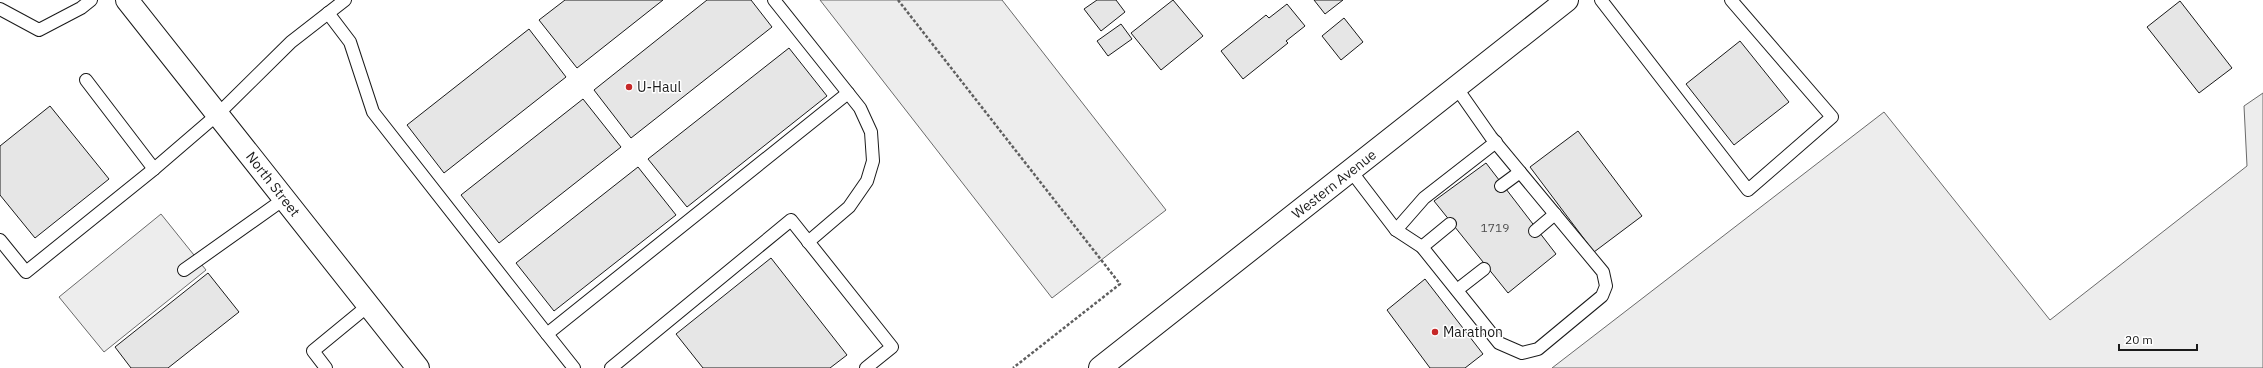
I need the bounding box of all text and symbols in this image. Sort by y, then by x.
place label: U-Haul [637,78,681,96]
marker: U-Haul [624,82,634,92]
street label: Western Avenue [1288,145,1380,223]
street label: North Street [242,148,304,220]
house number: 1719 [1481,220,1509,235]
place label: Marathon [1443,323,1503,341]
scale bar [2119,326,2197,352]
marker: Marathon [1430,327,1440,337]
text: 20 m [2125,332,2153,347]

